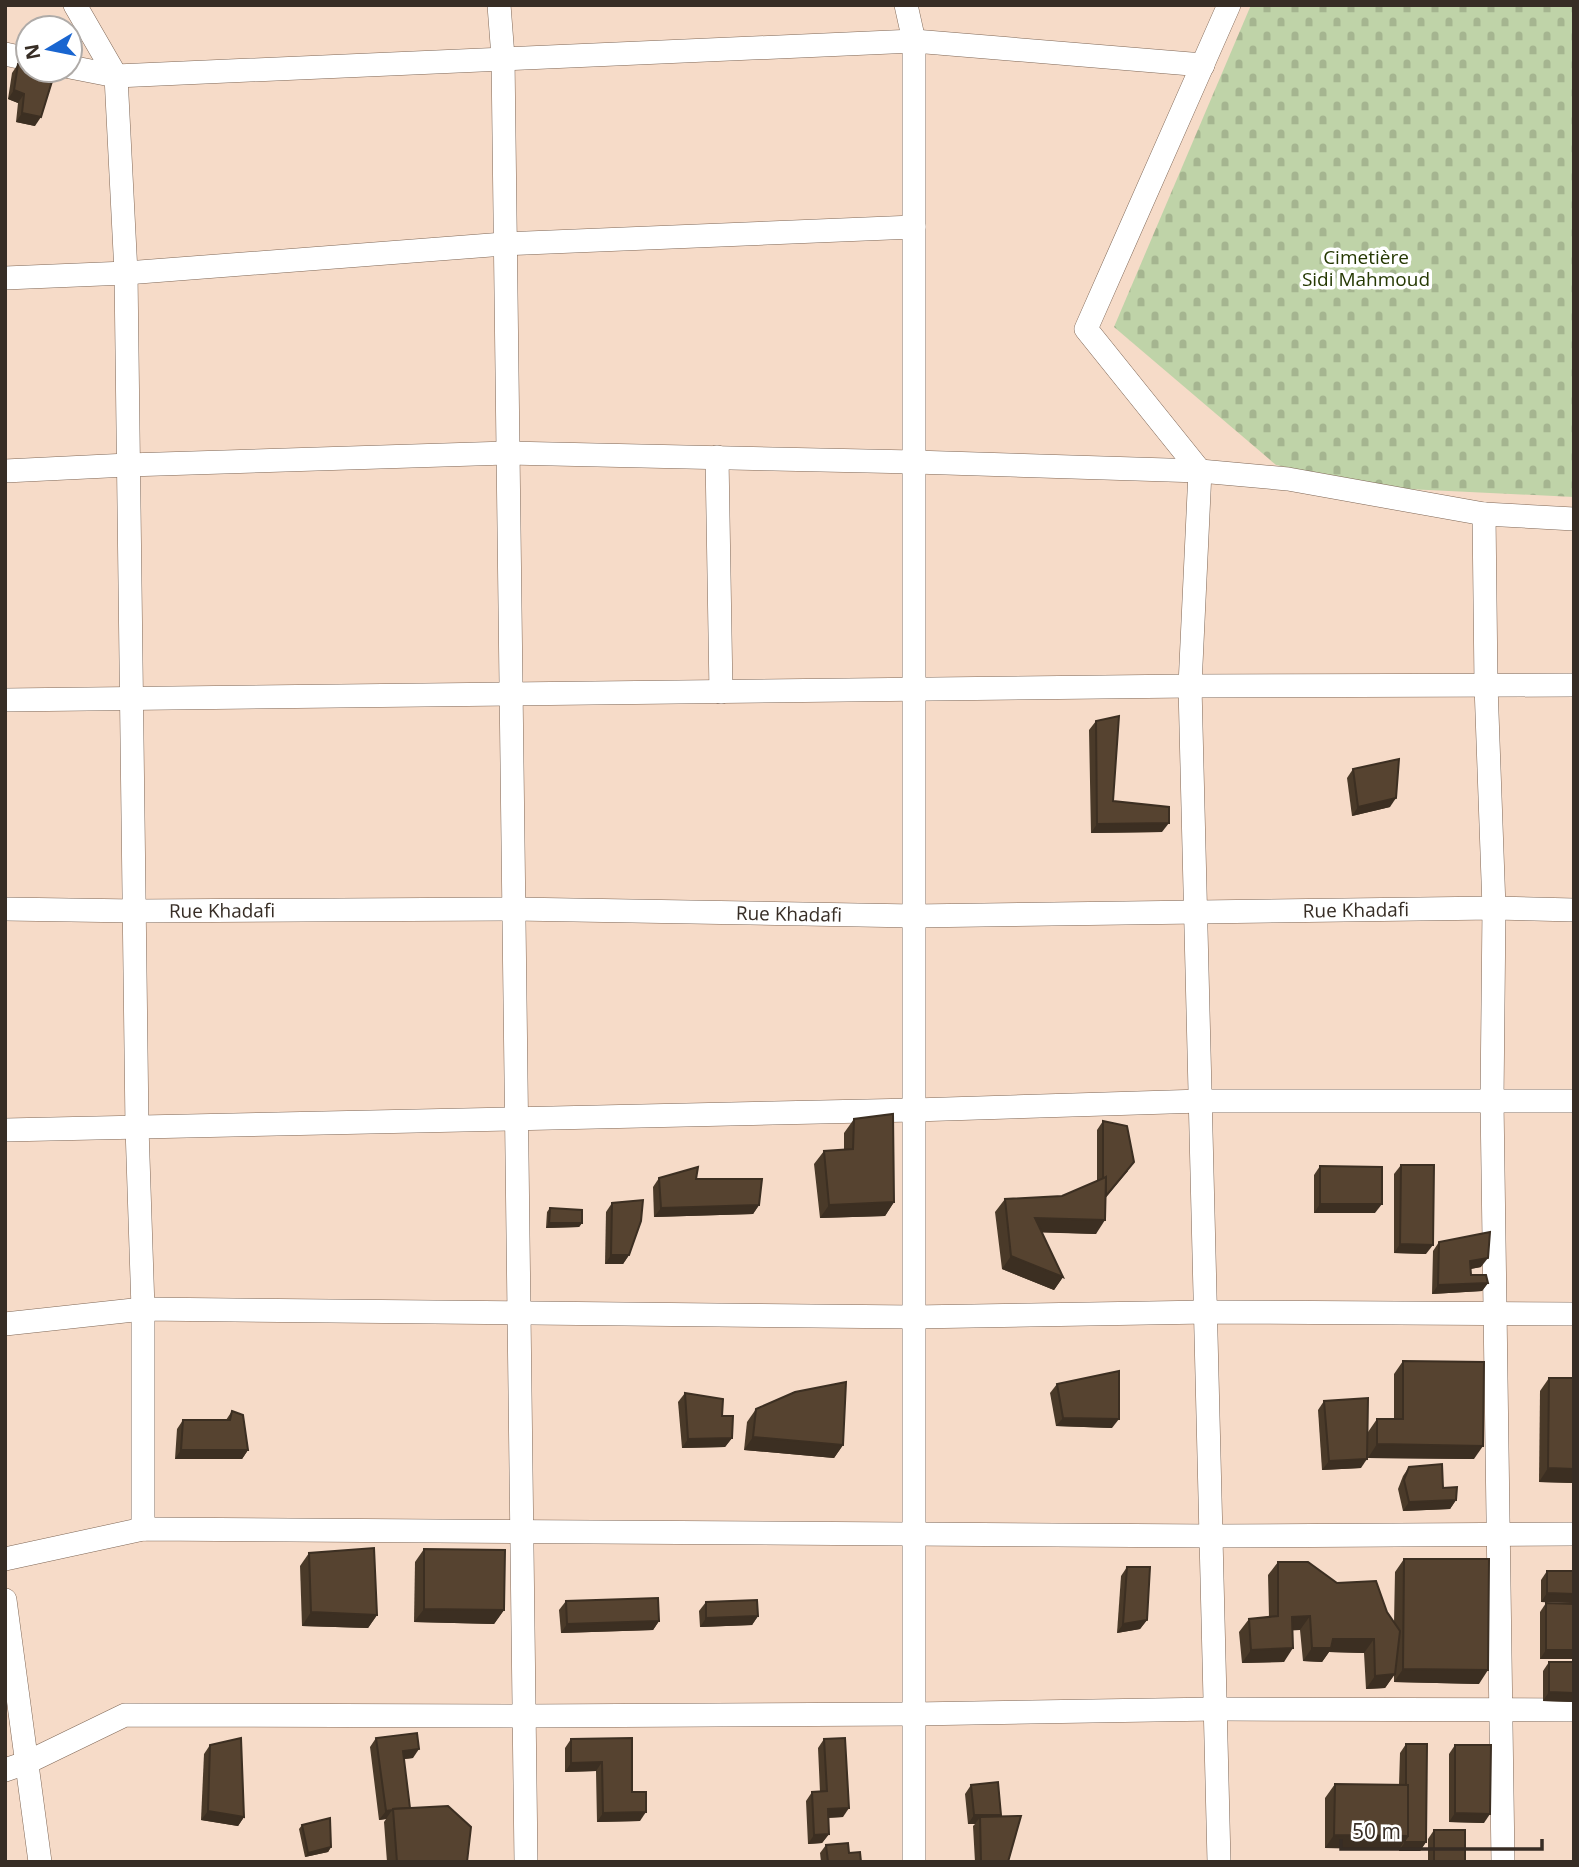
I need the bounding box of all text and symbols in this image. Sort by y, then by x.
north arrow [14,14,84,84]
text: N [18,42,46,62]
park label: Cimetière Sidi Mahmoud [1302,244,1430,292]
street label: Rue Khadafi [1303,896,1409,924]
street label: Rue Khadafi [169,897,275,924]
street label: Rue Khadafi [736,900,842,928]
scale bar [1341,1808,1542,1852]
text: 50 m [1352,1817,1401,1845]

